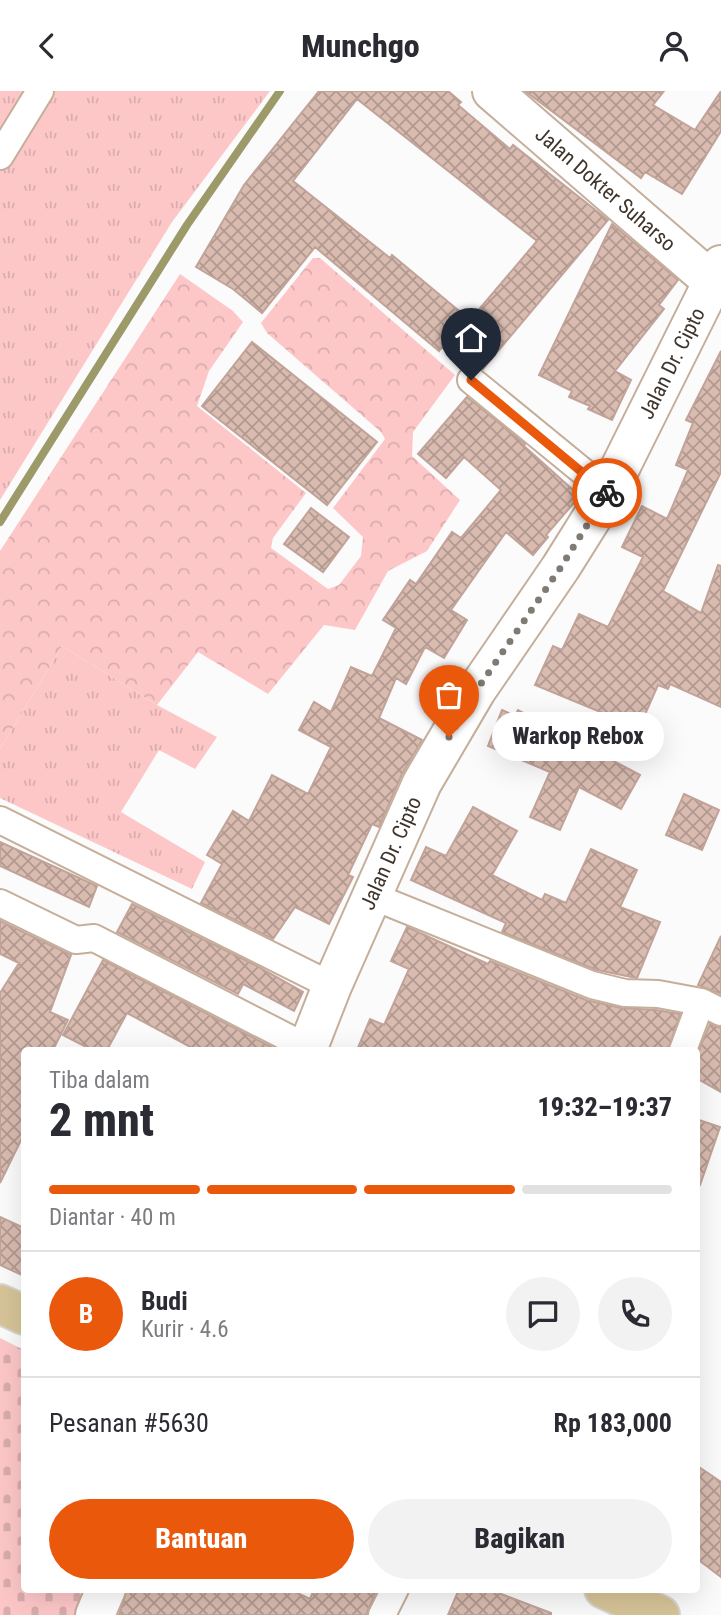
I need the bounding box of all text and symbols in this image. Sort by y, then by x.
icon: back [28,27,66,65]
text: Munchgo [301,27,420,65]
icon: person [655,27,693,65]
street label: Jalan Dokter Suharso [531,122,680,256]
street label: Jalan Dr. Cipto [634,304,710,423]
pin [441,308,501,380]
icon: home [452,319,490,357]
courier [572,458,642,528]
icon: bike [588,474,626,512]
pin [419,665,479,737]
icon: bag [430,676,468,714]
callout: Warkop Rebox [491,713,662,761]
text: Warkop Rebox [512,723,644,750]
street label: Jalan Dr. Cipto [355,793,426,913]
text: Tiba dalam [49,1067,150,1094]
text: 19:32–19:37 [538,1092,672,1122]
text: 2 mnt [49,1093,154,1147]
text: Diantar · 40 m [49,1204,176,1231]
button: chat [506,1277,580,1351]
button: phone [598,1277,672,1351]
text: Budi [141,1286,188,1316]
text: B [79,1299,93,1329]
text: Kurir · 4.6 [141,1316,229,1343]
text: Pesanan #5630 [49,1408,209,1438]
text: Rp 183,000 [554,1408,672,1438]
button: Bantuan [49,1499,354,1579]
button: Bagikan [368,1499,672,1579]

